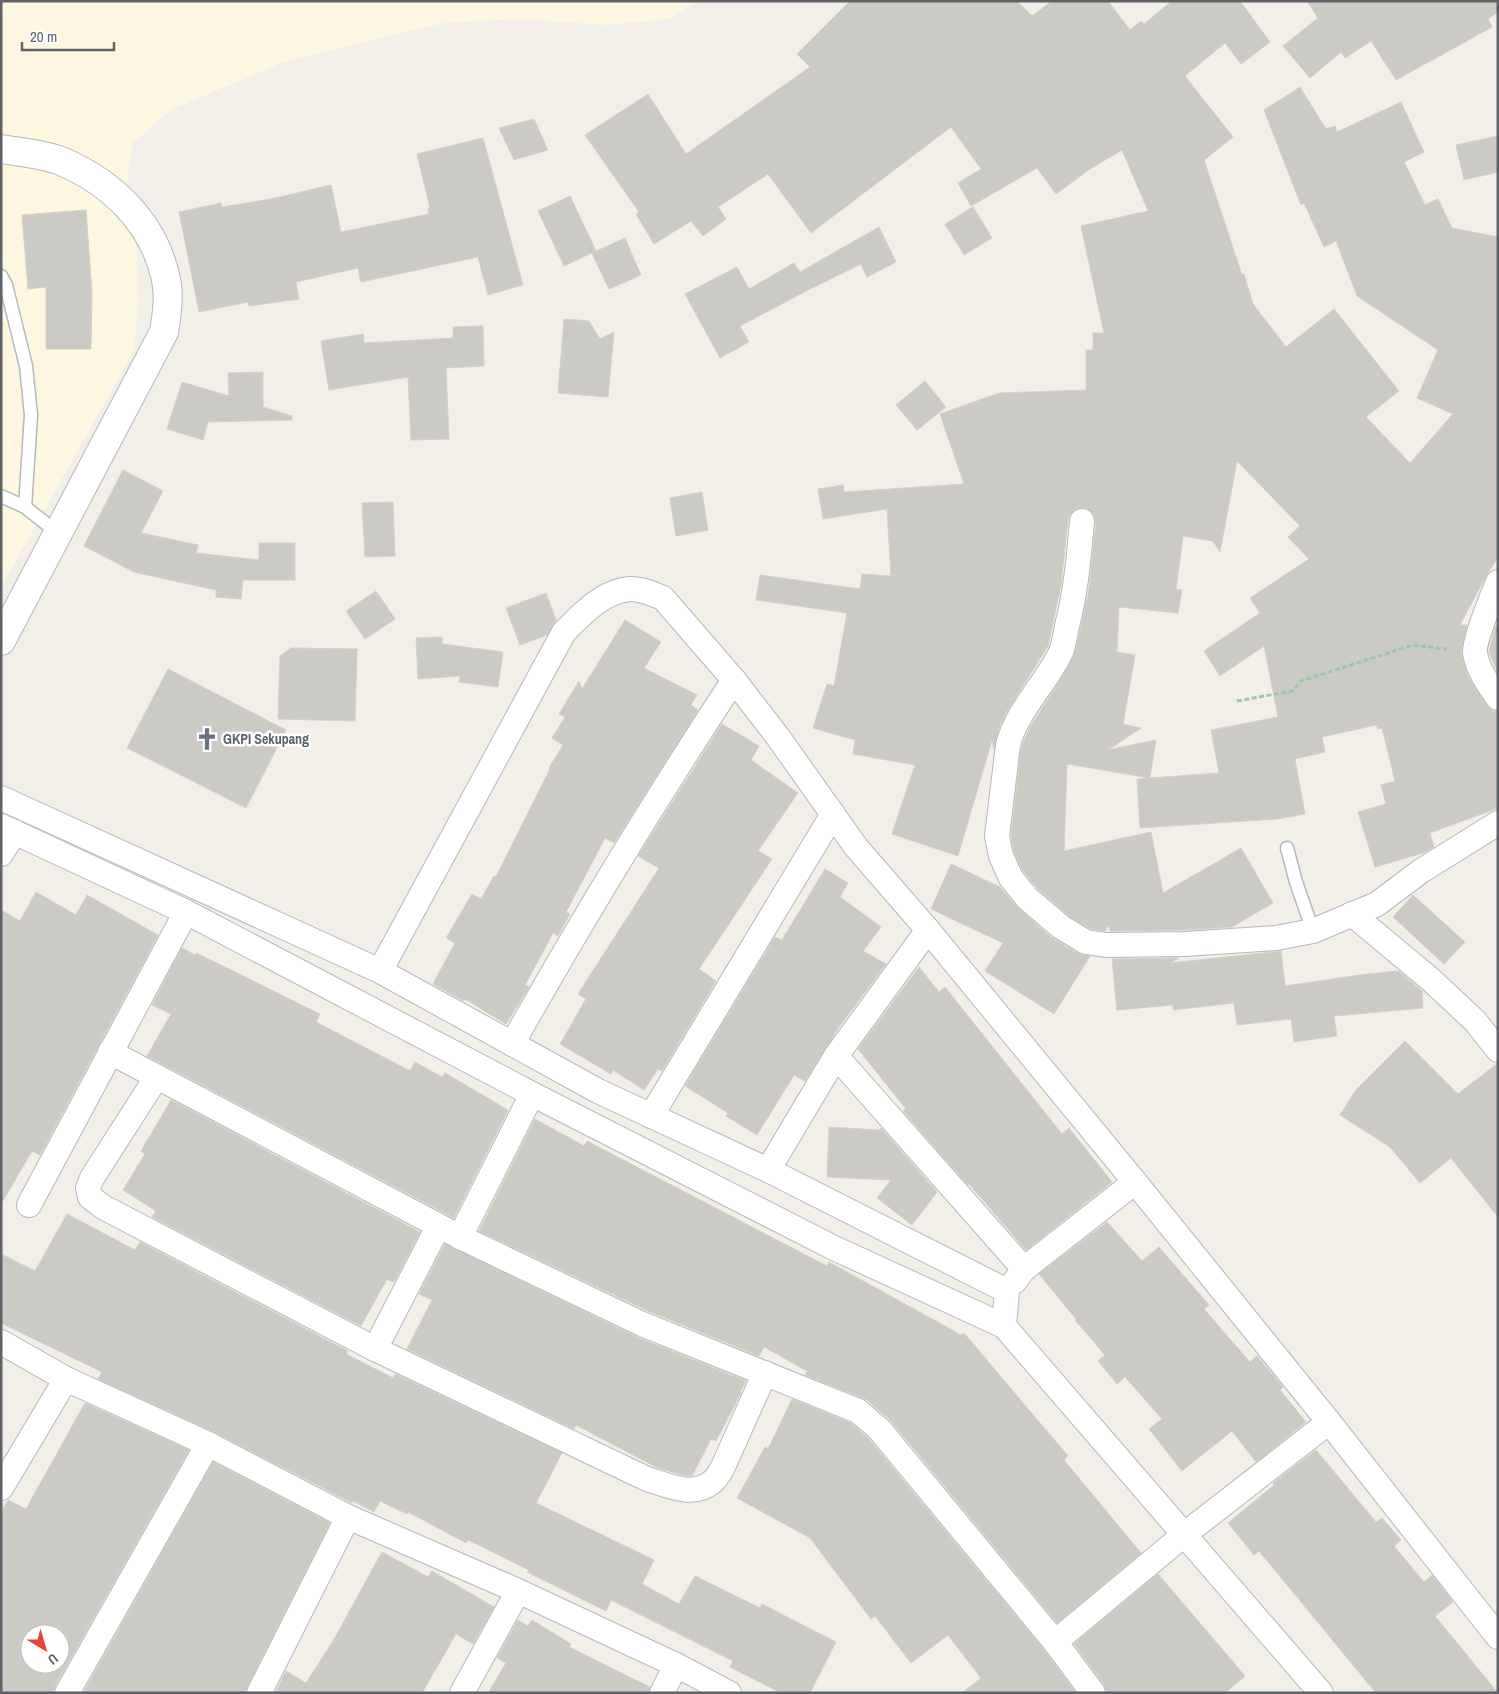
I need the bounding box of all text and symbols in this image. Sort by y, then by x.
scale bar [22,20,115,52]
text: 20 m [30,26,57,47]
church icon: GKPI Sekupang [194,726,220,752]
place label: GKPI Sekupang [223,730,309,748]
north arrow [20,1624,70,1674]
text: U [44,1650,62,1669]

